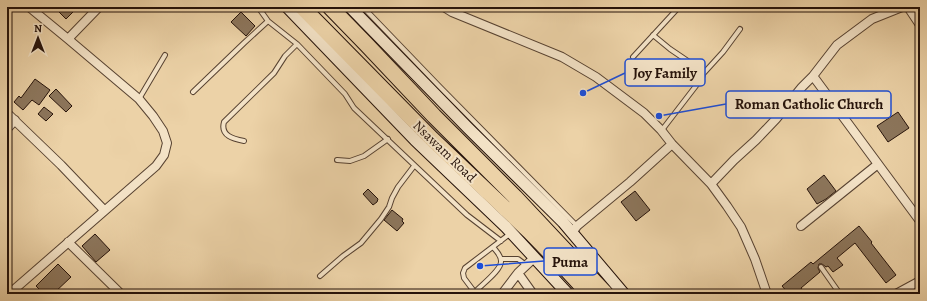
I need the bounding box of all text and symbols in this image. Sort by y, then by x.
north arrow [18,18,58,58]
text: N [34,21,42,36]
callout: Joy Family [625,59,705,86]
text: Joy Family [633,63,698,83]
callout: Roman Catholic Church [726,91,891,118]
text: Roman Catholic Church [735,94,883,114]
street label: Nsawam Road [409,116,481,187]
callout: Puma [544,248,597,275]
text: Puma [552,252,589,272]

